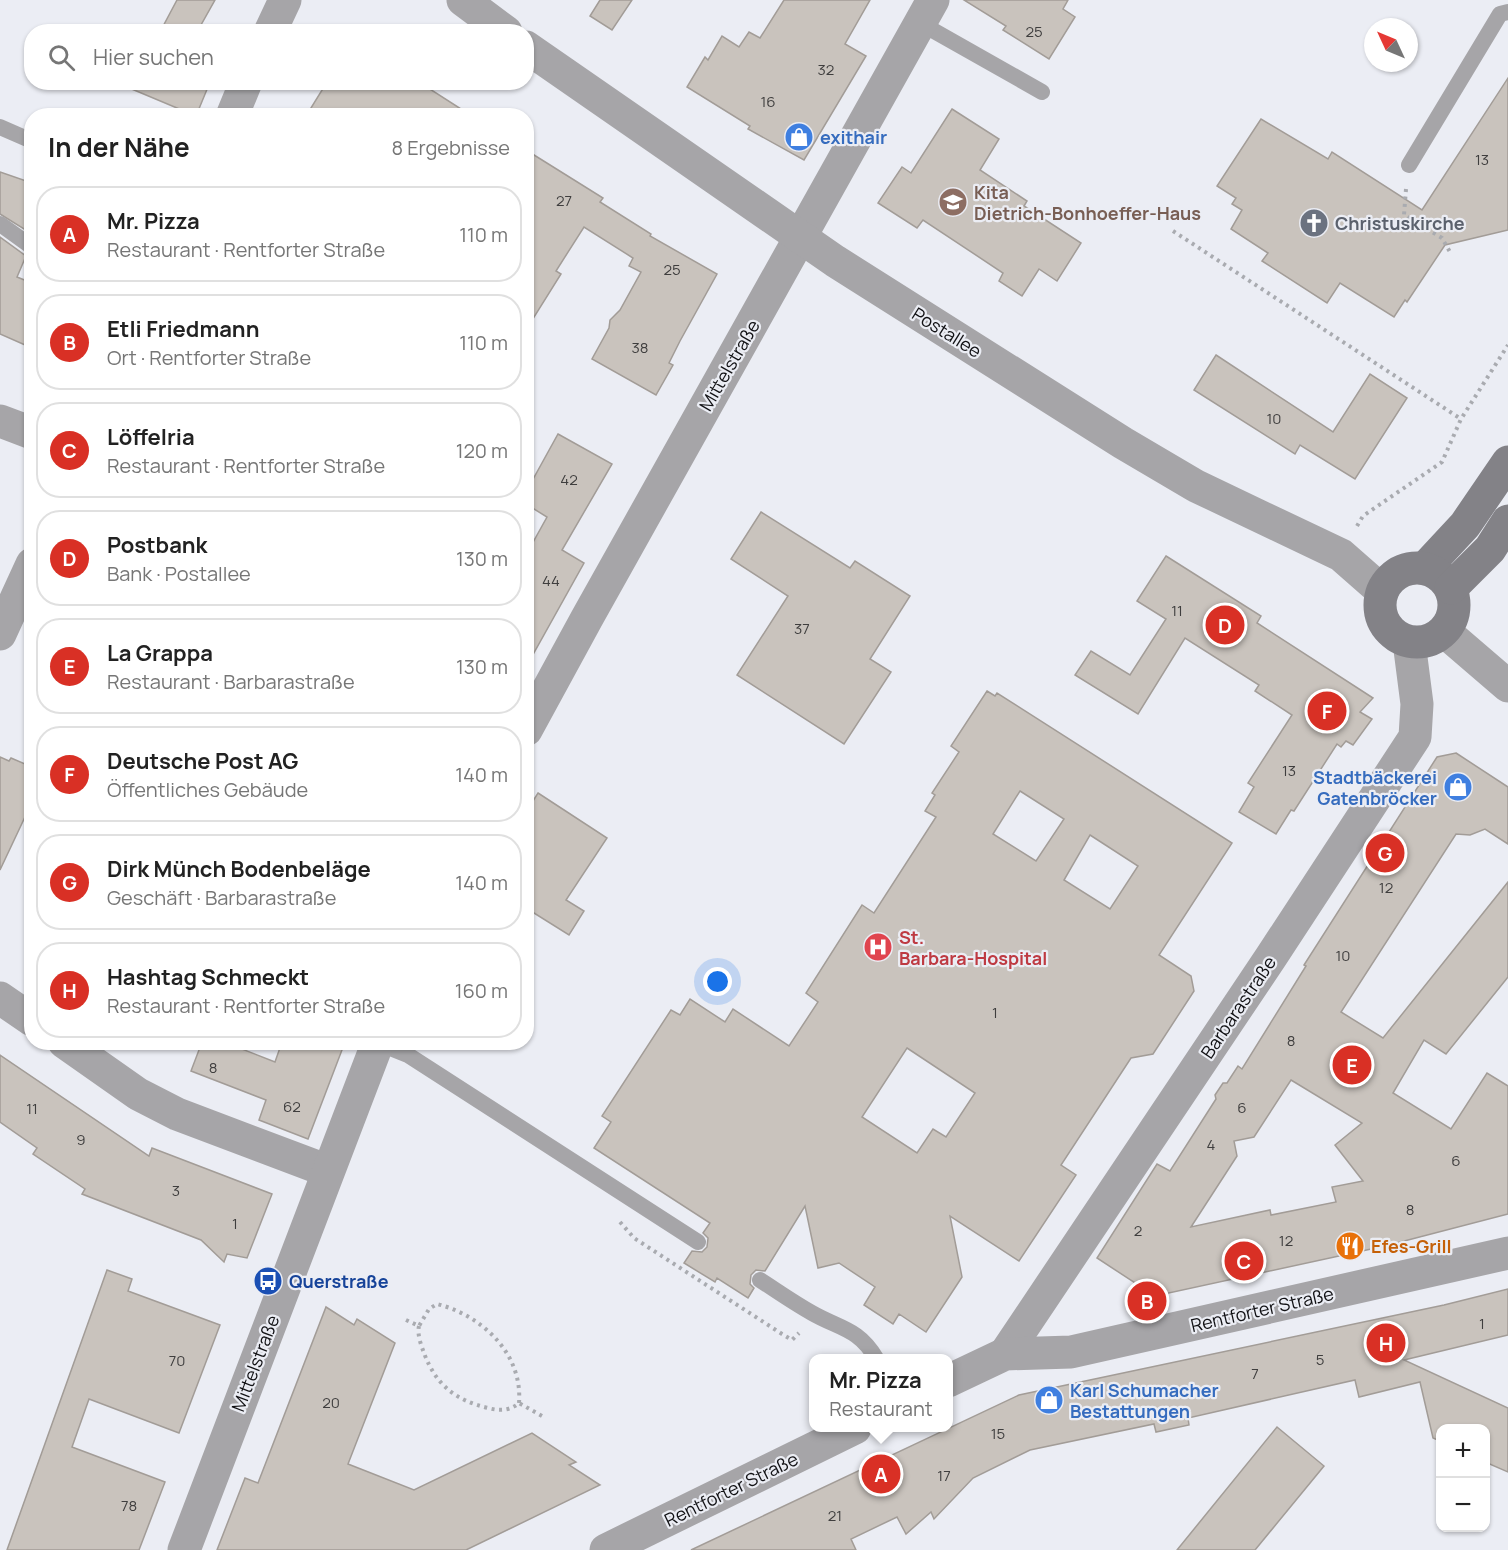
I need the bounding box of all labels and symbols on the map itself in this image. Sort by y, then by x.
north arrow [1364,18,1418,72]
house number: 25 [1025,21,1043,42]
house number: 32 [818,59,834,80]
house number: 16 [760,91,776,112]
shop icon: exithair [783,121,815,153]
place label: exithair [820,125,887,149]
house number: 13 [1475,149,1489,170]
place label: Kita Dietrich-Bonhoeffer-Haus [974,180,1201,225]
school or university icon: Kita Dietrich-Bonhoeffer-Haus [937,186,969,218]
house number: 27 [556,190,572,211]
church icon: Christuskirche [1298,207,1330,239]
place label: Christuskirche [1335,211,1465,235]
house number: 25 [663,259,681,280]
street label: Postallee [908,301,986,363]
street label: Mittelstraße [693,315,765,415]
house number: 38 [631,337,649,358]
house number: 10 [1267,408,1282,429]
house number: 42 [560,469,578,490]
house number: 44 [542,570,560,591]
house number: 11 [1171,600,1183,621]
pin: D [1206,602,1244,648]
house number: 37 [794,618,810,639]
pin: F [1308,688,1346,734]
house number: 13 [1282,760,1296,781]
place label: Stadtbäckerei Gatenbröcker [1313,765,1437,810]
shop icon: Stadtbäckerei Gatenbröcker [1442,771,1474,803]
pin: G [1366,830,1404,876]
house number: 12 [1379,877,1393,898]
place label: St. Barbara-Hospital [899,925,1047,970]
hospital icon: St. Barbara-Hospital [862,931,894,963]
house number: 10 [1336,945,1351,966]
street label: Barbarastraße [1195,951,1281,1063]
your location [703,967,732,996]
house number: 1 [992,1002,998,1023]
house number: 8 [1287,1030,1295,1051]
pin: E [1332,1042,1372,1088]
house number: 8 [209,1057,217,1078]
house number: 62 [283,1096,301,1117]
house number: 6 [1237,1097,1247,1118]
house number: 11 [26,1098,38,1119]
house number: 9 [76,1129,86,1150]
house number: 4 [1207,1134,1216,1155]
house number: 6 [1451,1150,1461,1171]
house number: 3 [172,1180,180,1201]
house number: 8 [1406,1199,1414,1220]
house number: 1 [232,1213,238,1234]
house number: 2 [1134,1220,1142,1241]
house number: 12 [1279,1230,1293,1251]
restaurant icon: Efes-Grill [1334,1230,1366,1262]
place label: Efes-Grill [1371,1234,1452,1258]
pin: C [1224,1238,1264,1284]
bus stop icon: Querstraße [252,1265,284,1297]
place label: Querstraße [289,1269,389,1293]
pin: B [1128,1278,1166,1324]
street label: Rentforter Straße [1188,1281,1336,1337]
street label: Mittelstraße [226,1311,284,1415]
house number: 1 [1479,1313,1485,1334]
pin: H [1366,1320,1406,1366]
house number: 5 [1316,1349,1324,1370]
house number: 70 [169,1350,185,1371]
house number: 7 [1251,1363,1259,1384]
place label: Karl Schumacher Bestattungen [1070,1378,1219,1423]
shop icon: Karl Schumacher Bestattungen [1033,1384,1065,1416]
house number: 20 [322,1392,340,1413]
house number: 15 [991,1423,1005,1444]
street label: Rentforter Straße [660,1446,802,1532]
pin: A [862,1452,900,1496]
house number: 17 [937,1465,951,1486]
house number: 78 [121,1495,137,1516]
house number: 21 [828,1505,842,1526]

